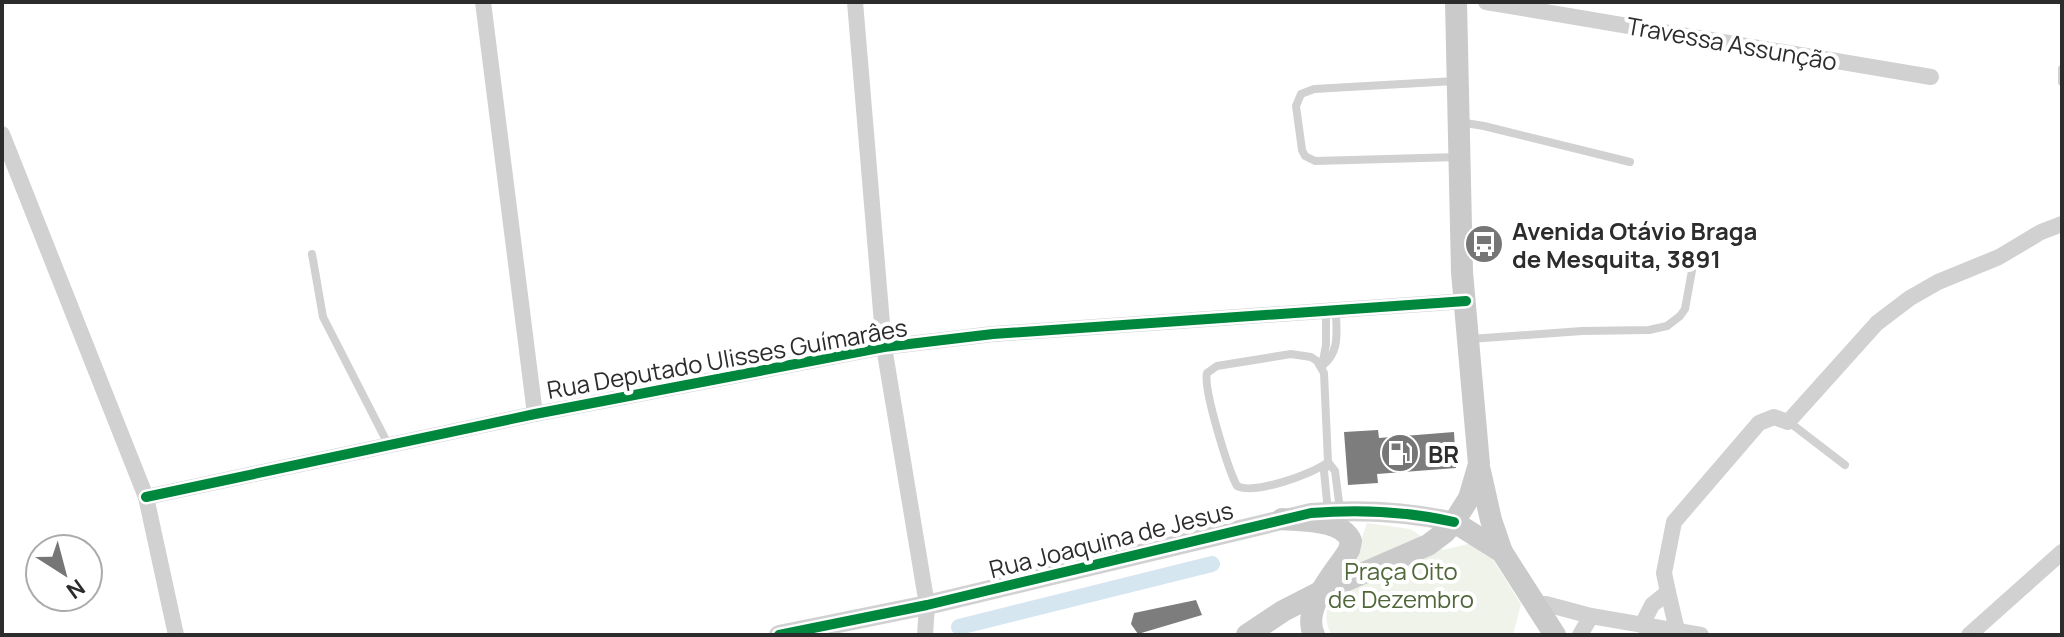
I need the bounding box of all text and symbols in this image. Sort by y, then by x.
street label: Travessa Assunção [1624,8,1840,78]
place label: Avenida Otávio Braga de Mesquita, 3891 [1512,214,1757,275]
bus stop icon: Avenida Otávio Braga de Mesquita, 3891 [1463,223,1505,265]
street label: Rua Deputado Ulisses Guímarâes [544,310,910,406]
fuel station icon: BR [1379,432,1421,474]
place label: BR [1428,437,1459,470]
street label: Rua Joaquina de Jesus [986,493,1236,585]
north arrow [24,533,104,613]
park label: Praça Oito de Dezembro [1328,554,1474,615]
text: N [61,572,91,606]

